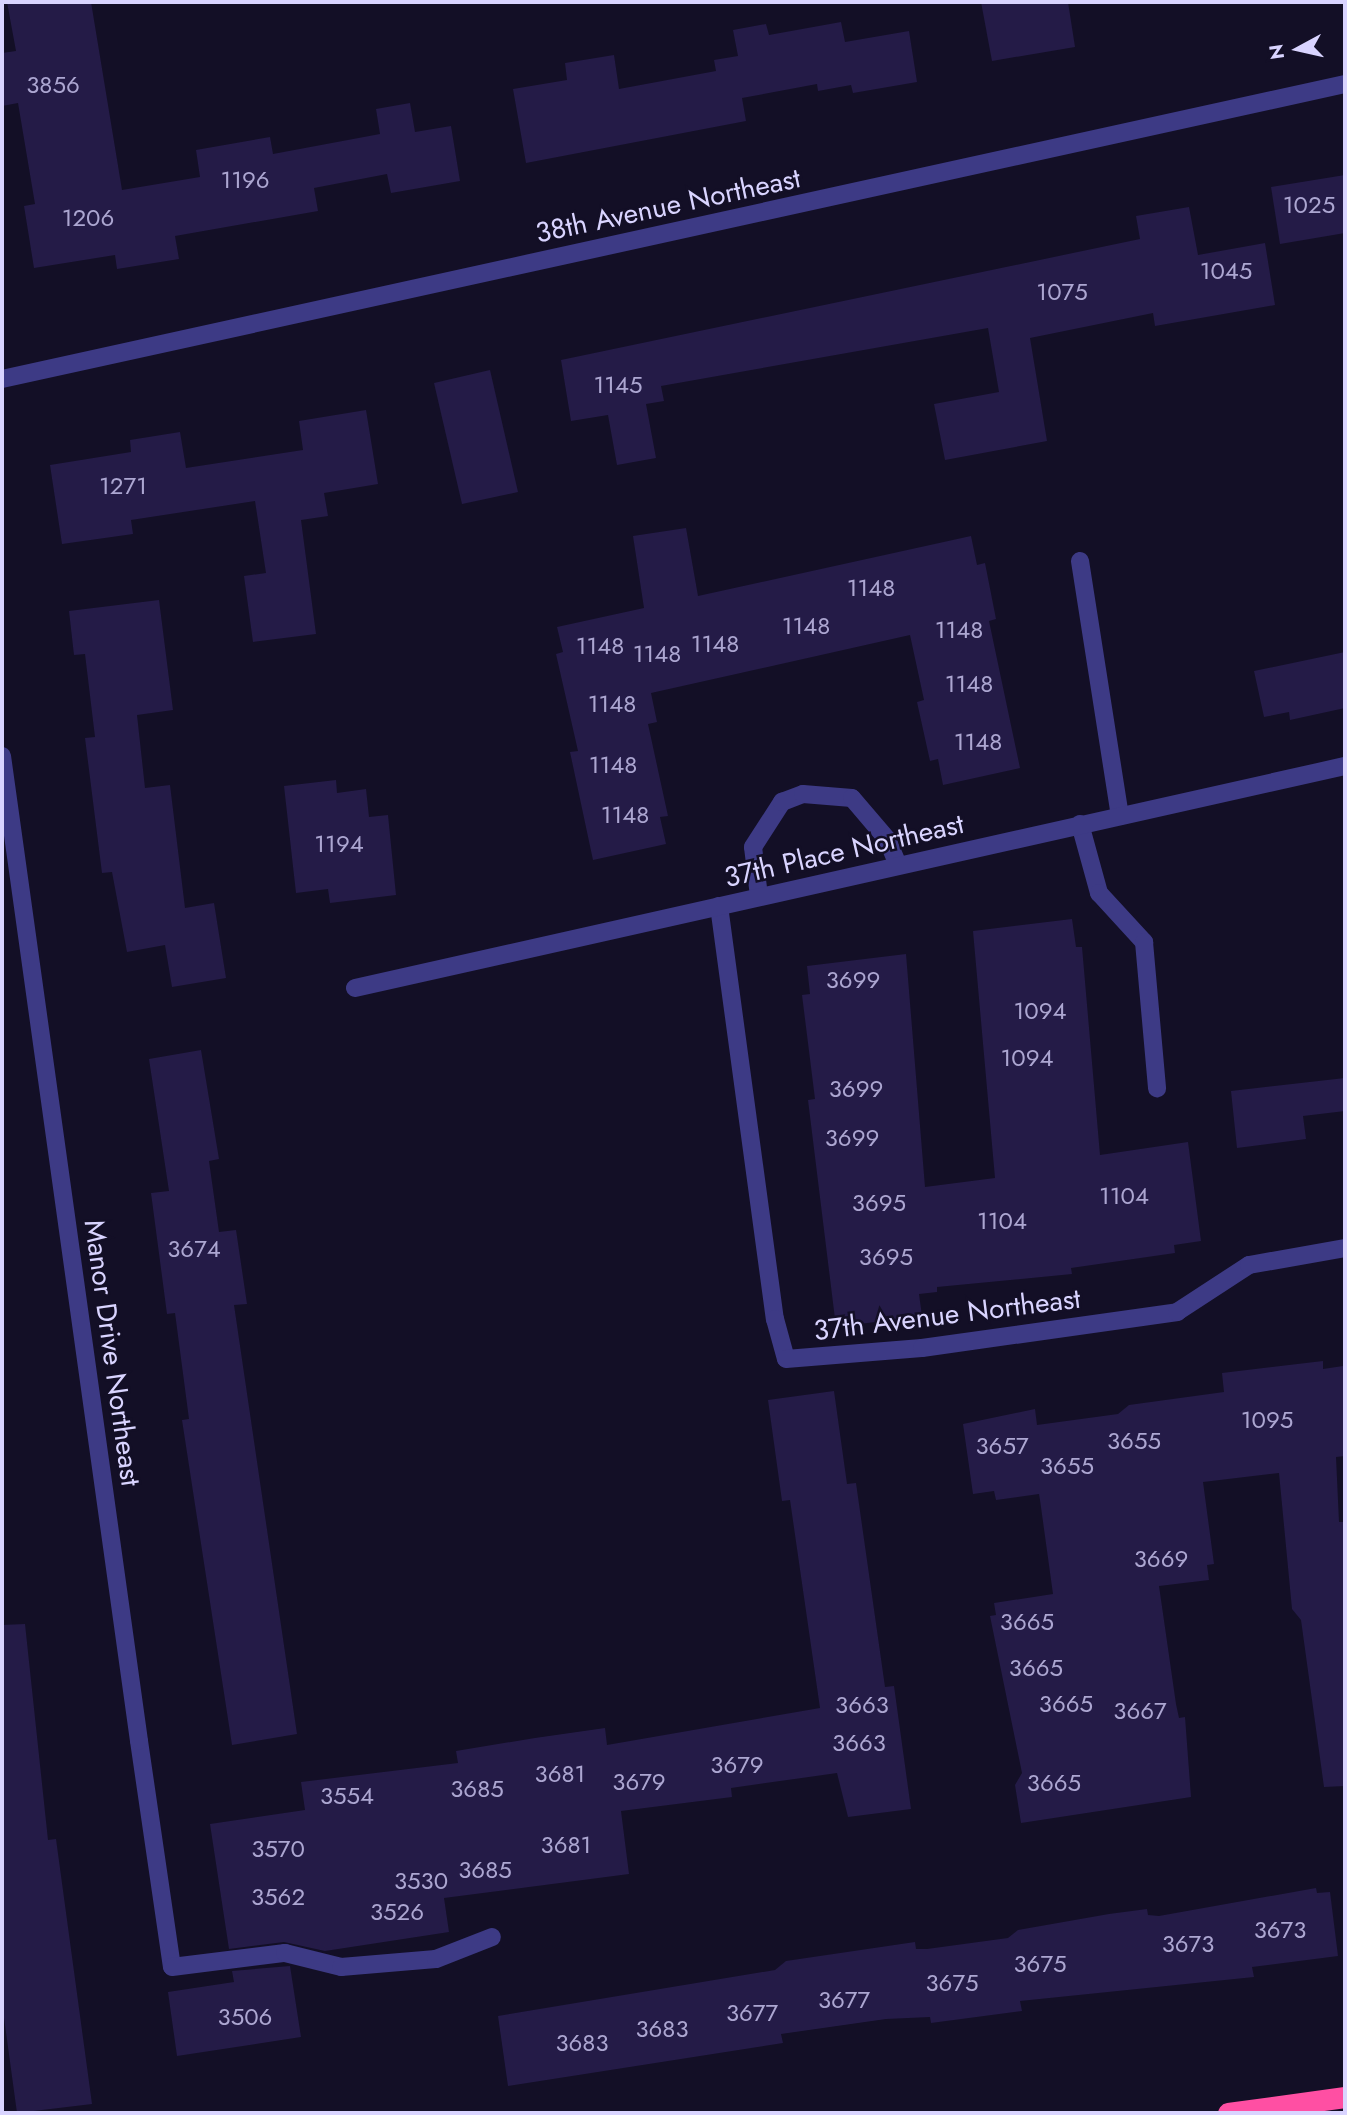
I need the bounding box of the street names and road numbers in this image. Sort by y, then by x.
street label: 38th Avenue Northeast [532,162,804,250]
street label: 37th Place Northeast [721,807,967,895]
street label: Manor Drive Northeast [77,1218,147,1488]
street label: 37th Avenue Northeast [811,1282,1083,1348]

